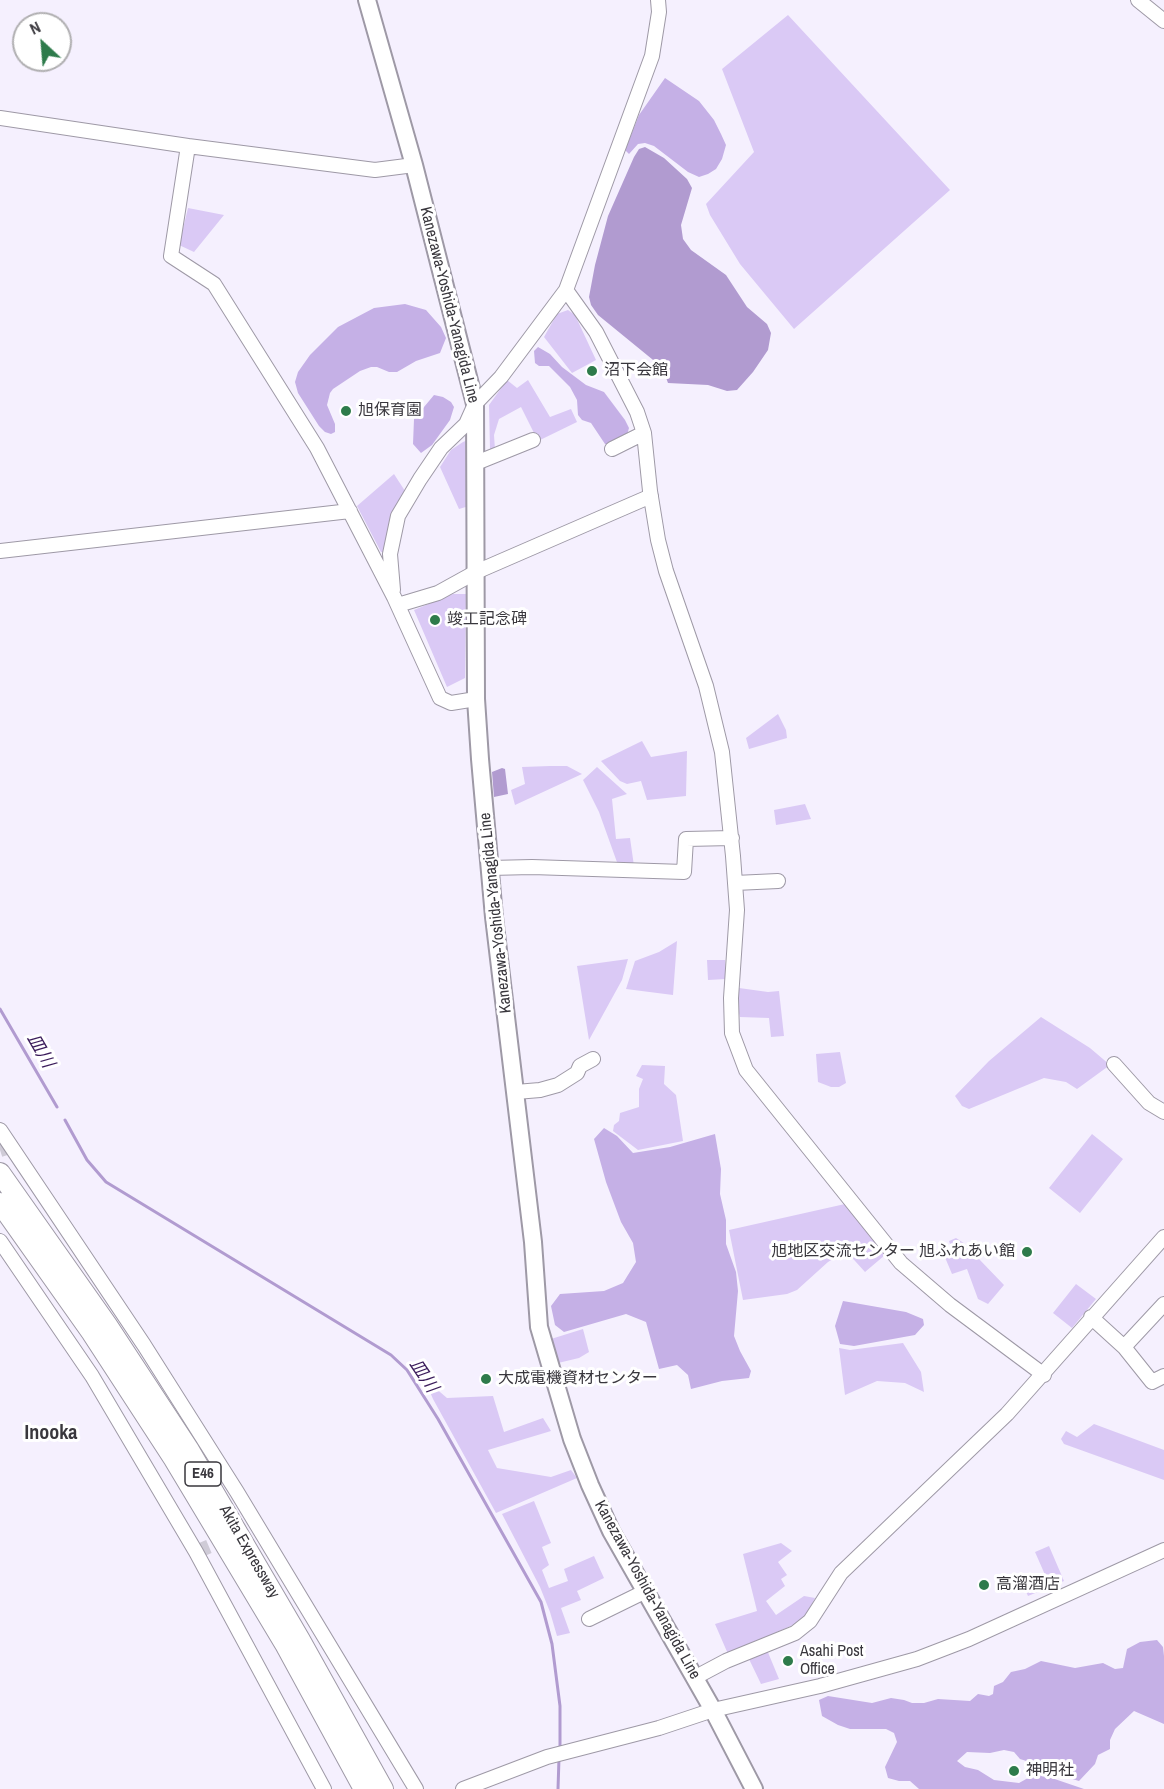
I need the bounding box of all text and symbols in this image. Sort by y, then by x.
north arrow [12,12,72,72]
text: N [26,16,44,40]
street label: Kanezawa-Yoshida-Yanagida Line [415,205,483,405]
place label: 沼下会館 [604,361,668,381]
marker: 沼下会館 [585,364,599,378]
place label: 旭保育園 [358,401,422,421]
marker: 旭保育園 [339,404,353,418]
place label: 竣工記念碑 [447,610,527,630]
marker: 竣工記念碑 [428,613,442,627]
street label: Kanezawa-Yoshida-Yanagida Line [476,812,516,1014]
water label: 皿川 [22,1030,58,1072]
place label: 旭地区交流センター 旭ふれあい館 [771,1242,1015,1262]
marker: 旭地区交流センター 旭ふれあい館 [1020,1245,1034,1259]
water label: 皿川 [404,1355,442,1397]
place label: 大成電機資材センター [498,1369,658,1389]
marker: 大成電機資材センター [479,1372,493,1386]
district label: Inooka [25,1422,77,1446]
road number: E46 [185,1462,221,1486]
street label: Kanezawa-Yoshida-Yanagida Line [590,1497,704,1683]
street label: Akita Expressway [215,1502,283,1602]
place label: 高溜酒店 [996,1575,1060,1595]
marker: 高溜酒店 [977,1578,991,1592]
place label: Asahi Post Office [800,1642,863,1680]
marker: Asahi Post Office [781,1654,795,1668]
place label: 神明社 [1026,1761,1074,1781]
marker: 神明社 [1007,1764,1021,1778]

